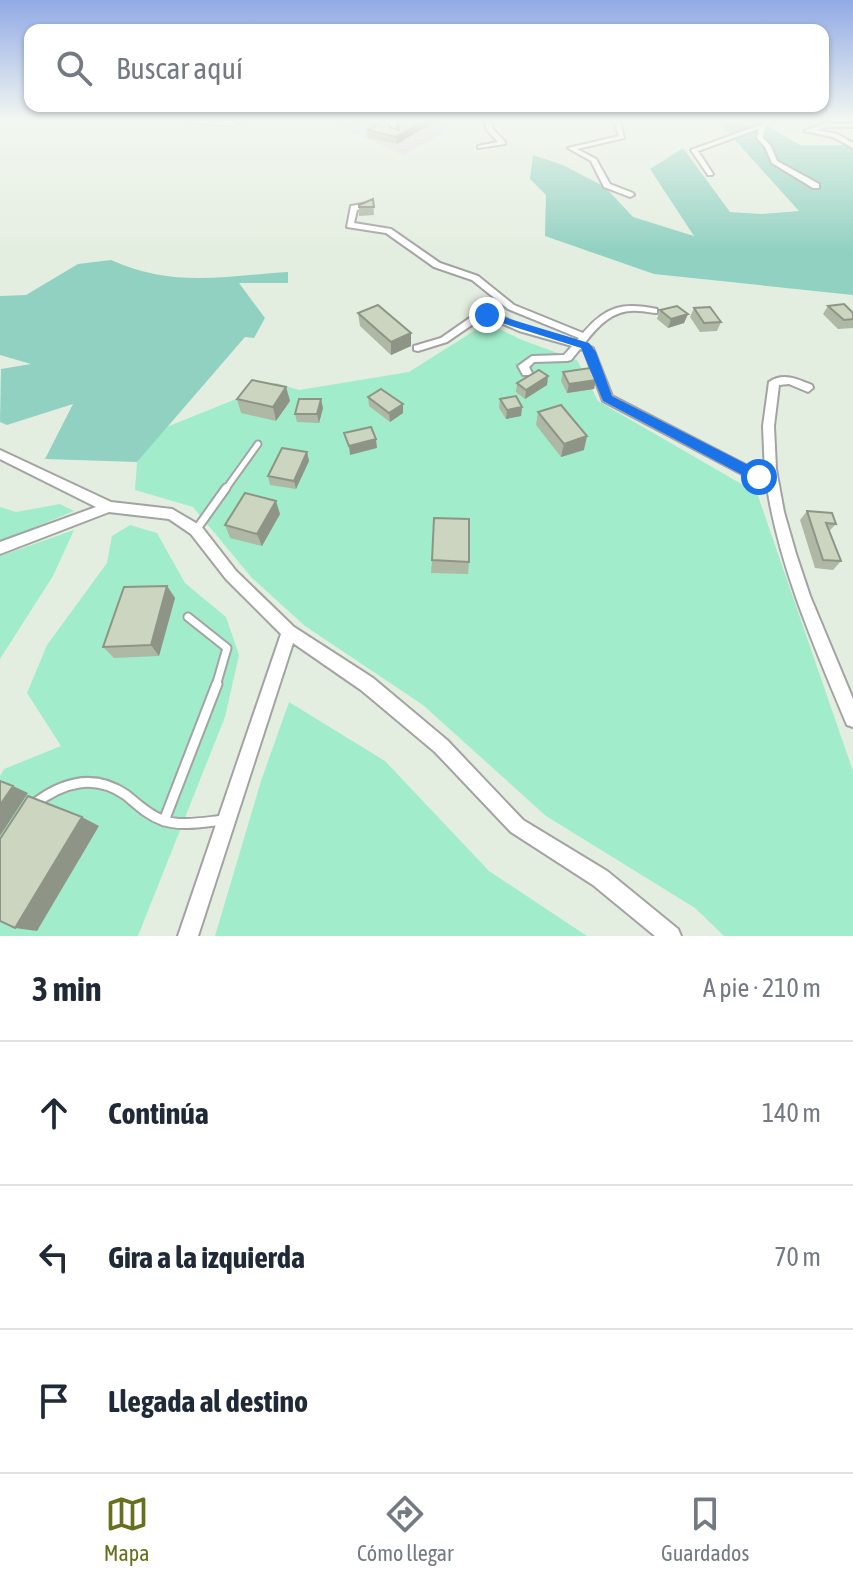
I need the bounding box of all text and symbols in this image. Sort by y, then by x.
search box [24,24,829,112]
icon: search [52,46,96,90]
text: Buscar aquí [116,51,243,85]
route end [469,297,505,333]
route start [741,459,777,495]
text: 3 min [32,969,101,1008]
text: A pie · 210 m [703,973,821,1003]
icon: ahead [32,1091,76,1135]
text: Continúa [108,1096,209,1130]
text: 140 m [762,1098,821,1128]
icon: left [32,1235,76,1279]
text: Gira a la izquierda [108,1240,305,1274]
text: 70 m [774,1242,821,1272]
icon: arrive [32,1379,76,1423]
text: Llegada al destino [108,1384,308,1418]
tab: Mapa [104,1492,149,1566]
tab: Cómo llegar [357,1492,454,1566]
tab: Guardados [661,1492,749,1566]

